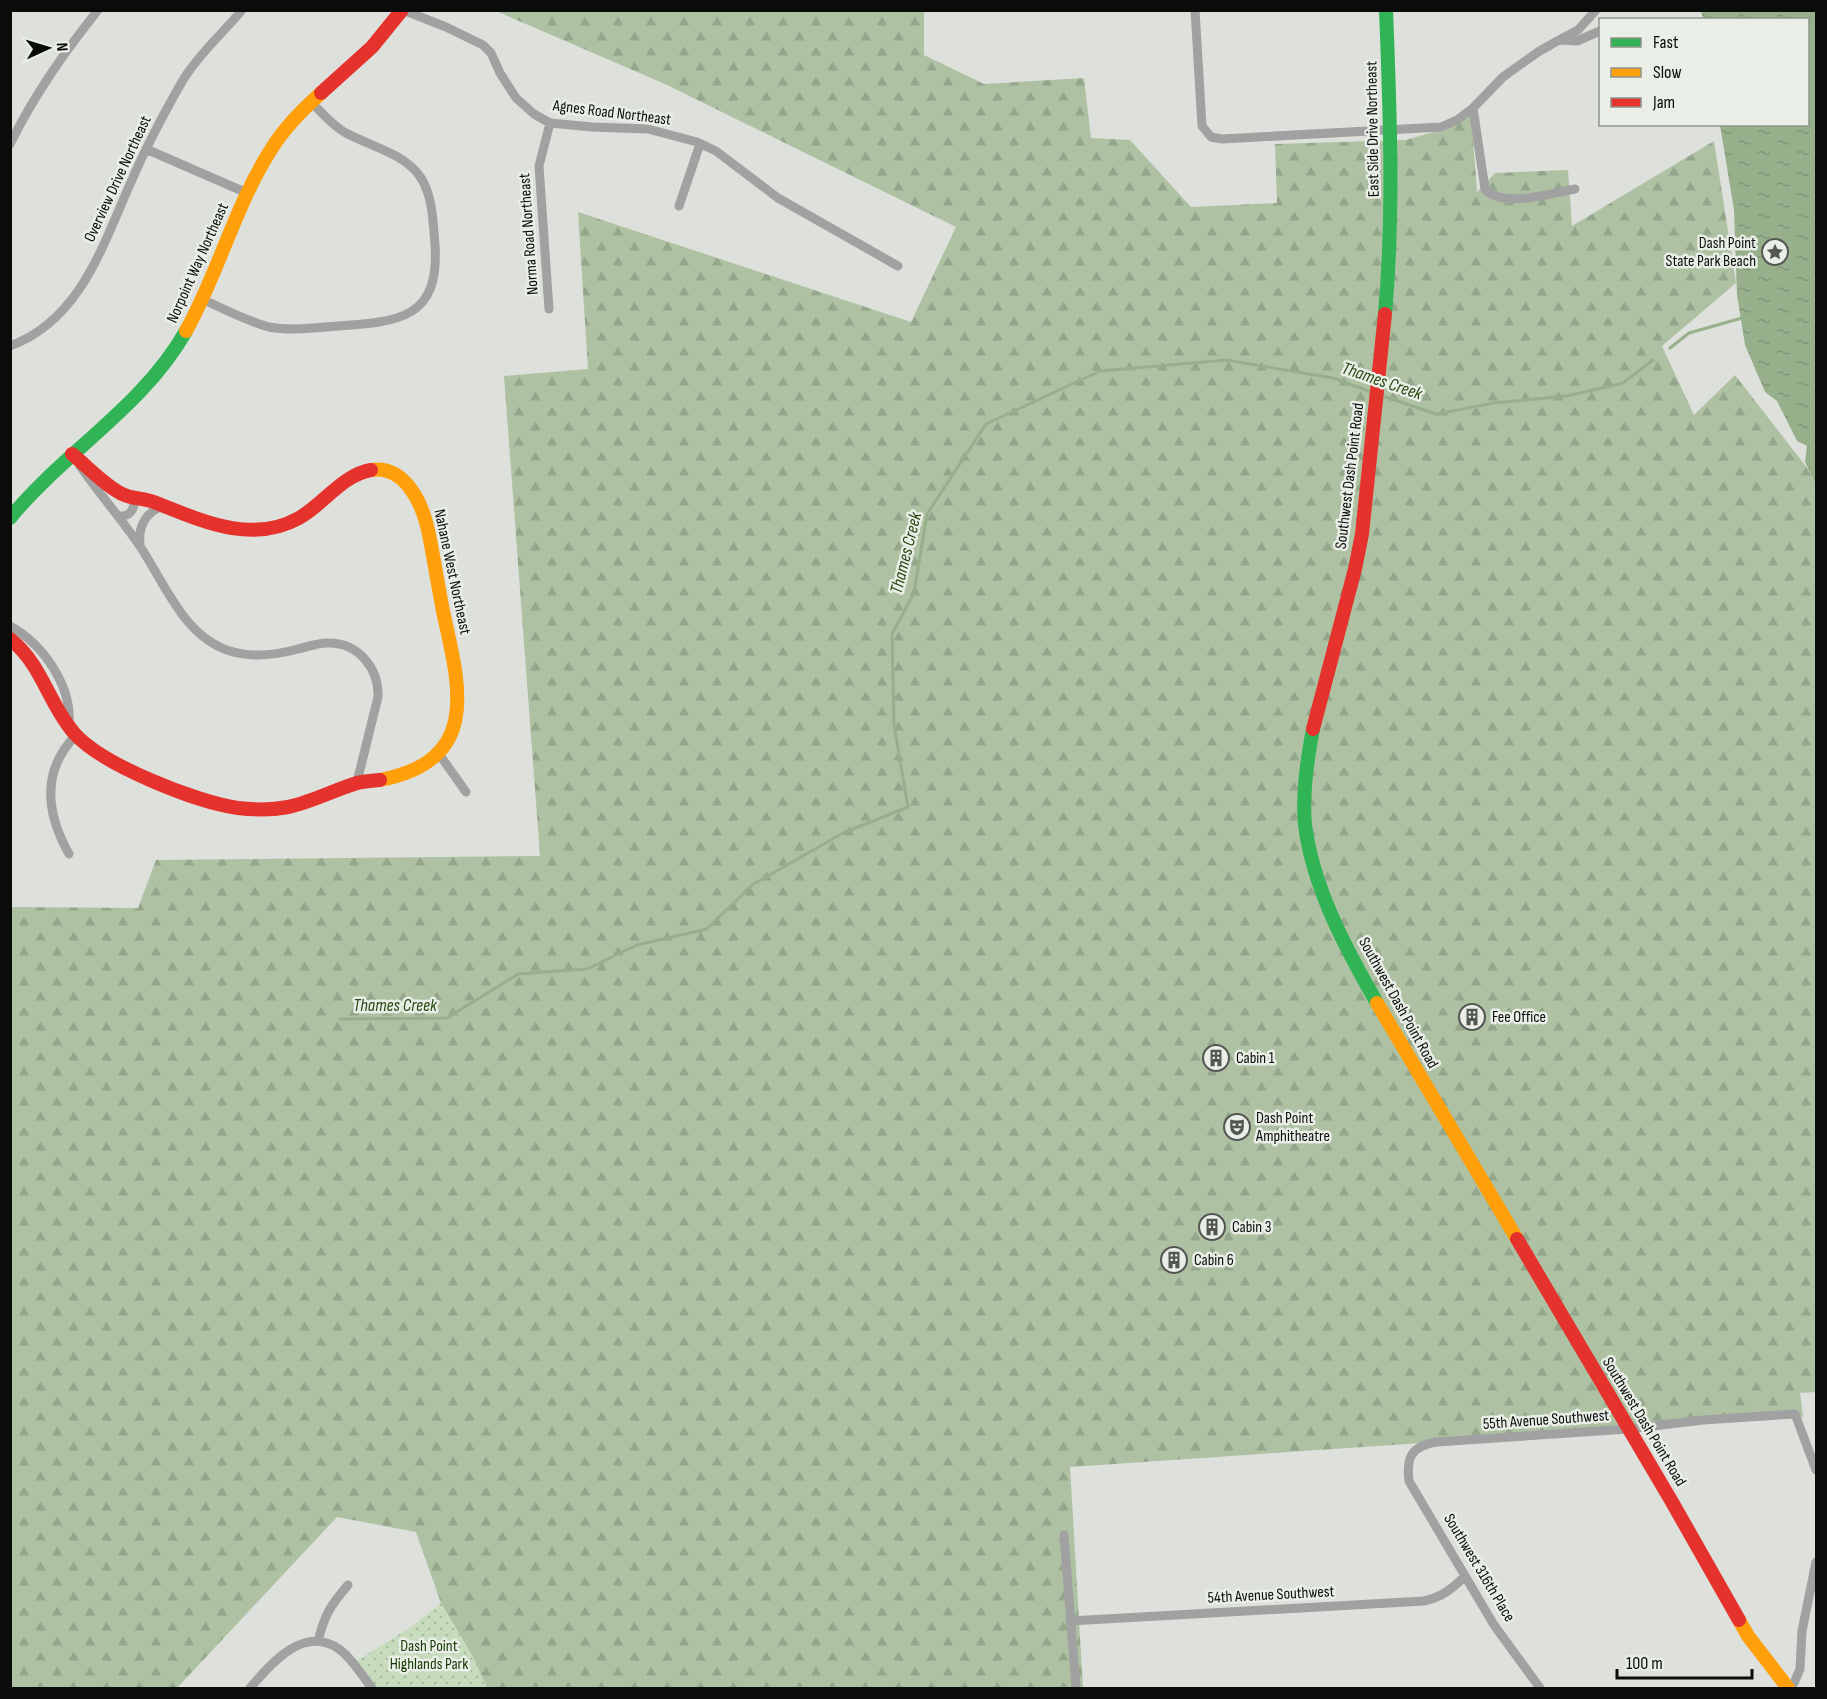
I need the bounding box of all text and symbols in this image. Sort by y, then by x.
north arrow [18,18,78,78]
legend [1599,18,1809,126]
text: Fast [1653,32,1679,53]
text: N [52,42,71,52]
street label: East Side Drive Northeast [1362,61,1384,197]
text: Slow [1653,62,1682,83]
text: Jam [1652,92,1675,113]
street label: Agnes Road Northeast [551,96,672,130]
street label: Overview Drive Northeast [80,113,156,245]
street label: Norma Road Northeast [515,172,543,296]
street label: Norpoint Way Northeast [163,200,233,326]
place label: Dash Point State Park Beach [1666,234,1756,271]
place icon: Dash Point State Park Beach [1760,237,1790,267]
water label: Thames Creek [1339,357,1426,405]
street label: Southwest Dash Point Road [1332,402,1368,550]
street label: Nahane West Northeast [429,508,475,636]
water label: Thames Creek [886,509,927,596]
street label: Southwest Dash Point Road [1354,934,1442,1072]
water label: Thames Creek [353,995,438,1016]
building icon: Fee Office [1457,1002,1487,1032]
place label: Fee Office [1492,1008,1546,1027]
building icon: Cabin 1 [1201,1043,1231,1073]
place label: Cabin 1 [1236,1049,1275,1068]
place label: Dash Point Amphitheatre [1255,1109,1330,1146]
theatre icon: Dash Point Amphitheatre [1222,1112,1252,1142]
building icon: Cabin 3 [1197,1212,1227,1242]
place label: Cabin 3 [1232,1218,1271,1237]
building icon: Cabin 6 [1159,1245,1189,1275]
place label: Cabin 6 [1194,1251,1234,1270]
street label: Southwest Dash Point Road [1598,1354,1690,1490]
street label: 55th Avenue Southwest [1482,1406,1610,1434]
street label: Southwest 316th Place [1439,1511,1519,1625]
street label: 54th Avenue Southwest [1207,1582,1335,1608]
park label: Dash Point Highlands Park [390,1637,468,1674]
scale bar [1617,1642,1752,1680]
text: 100 m [1626,1653,1663,1674]

